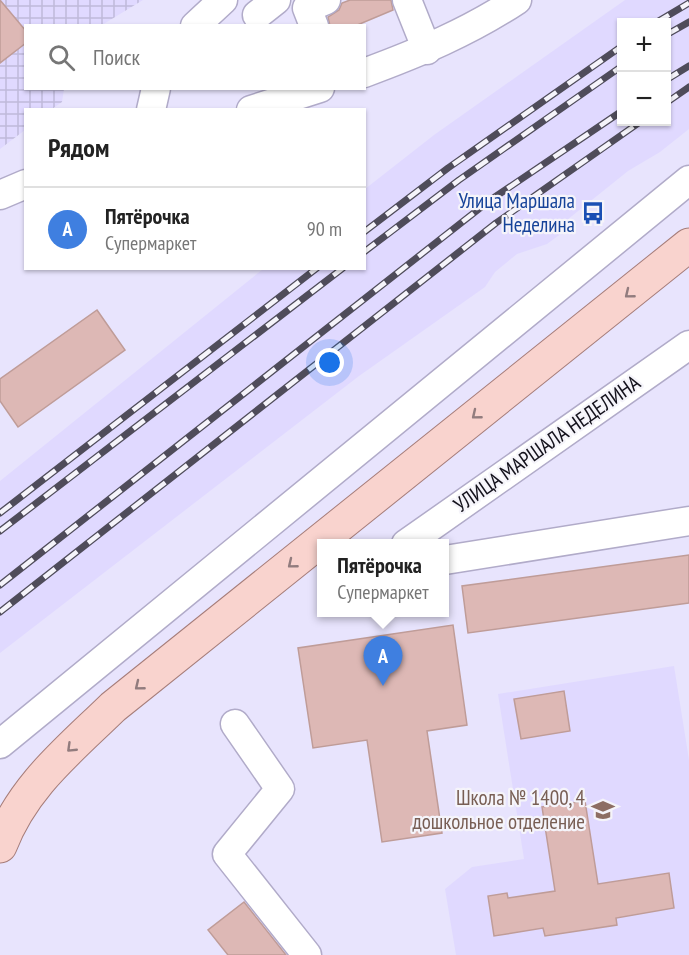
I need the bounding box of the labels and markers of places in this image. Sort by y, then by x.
place label: Улица Маршала Неделина [458,187,575,238]
bus stop icon: Улица Маршала Неделина [580,200,606,226]
pin: A [364,636,403,686]
place label: Школа № 1400, 4 дошкольное отделение [413,784,586,835]
school or university icon: Школа № 1400, 4 дошкольное отделение [590,797,616,823]

